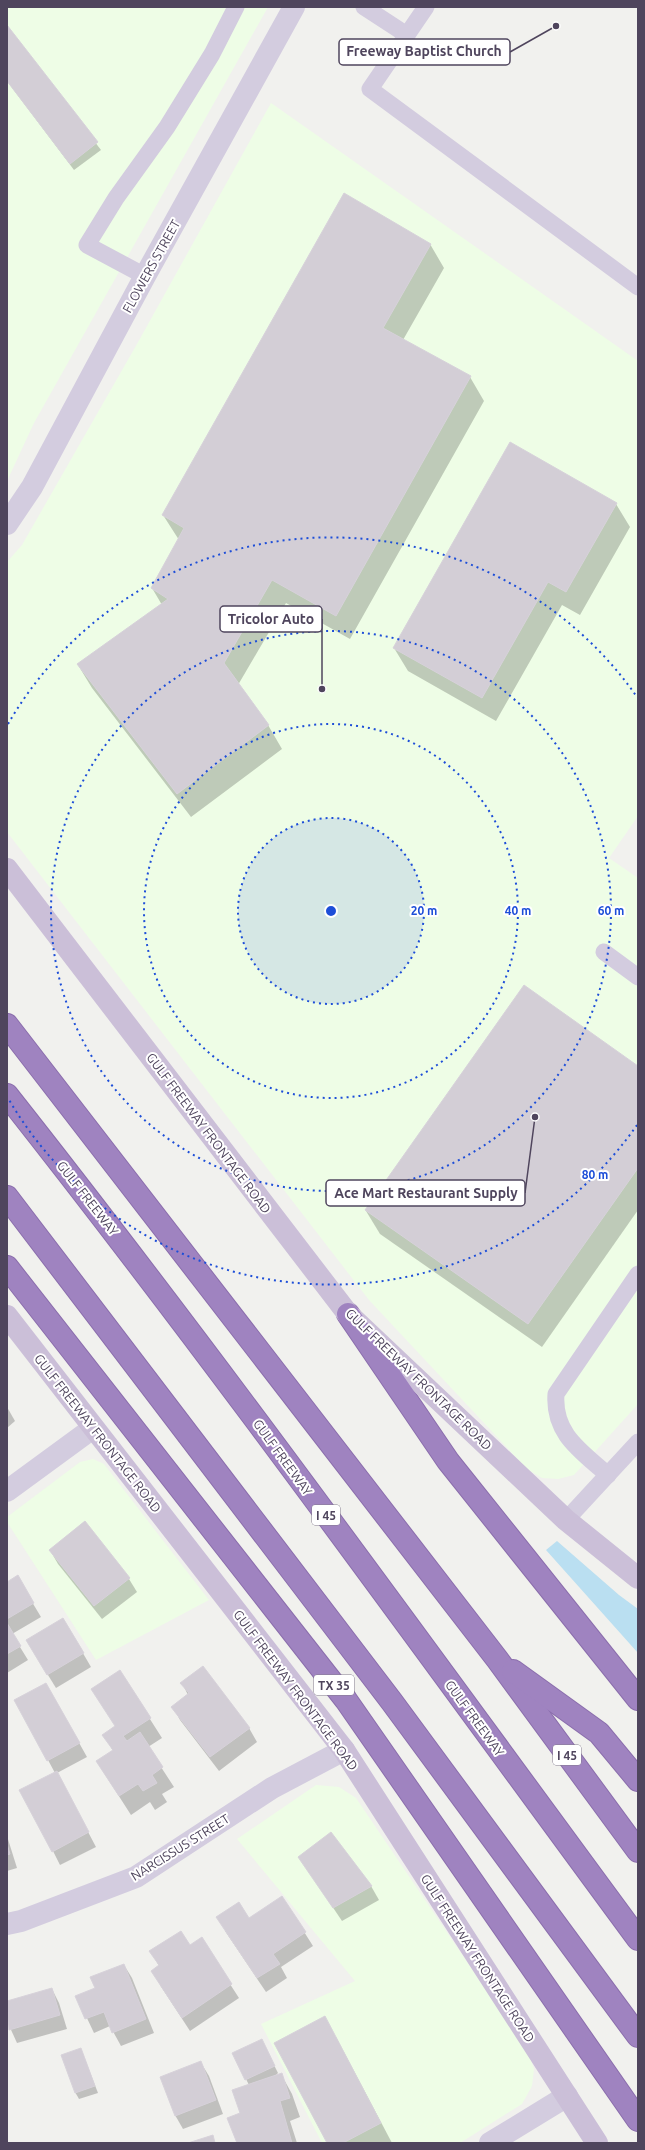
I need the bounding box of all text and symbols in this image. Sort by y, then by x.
callout: Freeway Baptist Church [339,39,510,65]
text: Freeway Baptist Church [346,43,502,59]
street label: FLOWERS STREET [120,217,182,315]
callout: Tricolor Auto [220,606,322,632]
text: Tricolor Auto [228,611,314,627]
centre of rings [324,904,338,918]
text: 20 m [411,904,437,917]
text: 40 m [505,904,531,917]
text: 60 m [598,904,624,917]
street label: GULF FREEWAY FRONTAGE ROAD [144,1050,274,1216]
street label: GULF FREEWAY [55,1158,122,1238]
text: 80 m [582,1168,608,1181]
callout: Ace Mart Restaurant Supply [326,1180,525,1206]
text: Ace Mart Restaurant Supply [334,1185,518,1201]
street label: GULF FREEWAY FRONTAGE ROAD [343,1306,495,1452]
street label: GULF FREEWAY FRONTAGE ROAD [32,1351,164,1515]
street label: GULF FREEWAY [251,1416,316,1498]
road number: I 45 [312,1505,340,1525]
street label: GULF FREEWAY FRONTAGE ROAD [231,1607,361,1773]
road number: TX 35 [314,1675,354,1695]
street label: GULF FREEWAY [443,1677,508,1759]
road number: I 45 [553,1745,581,1765]
street label: NARCISSUS STREET [128,1811,232,1883]
street label: GULF FREEWAY FRONTAGE ROAD [418,1872,538,2044]

